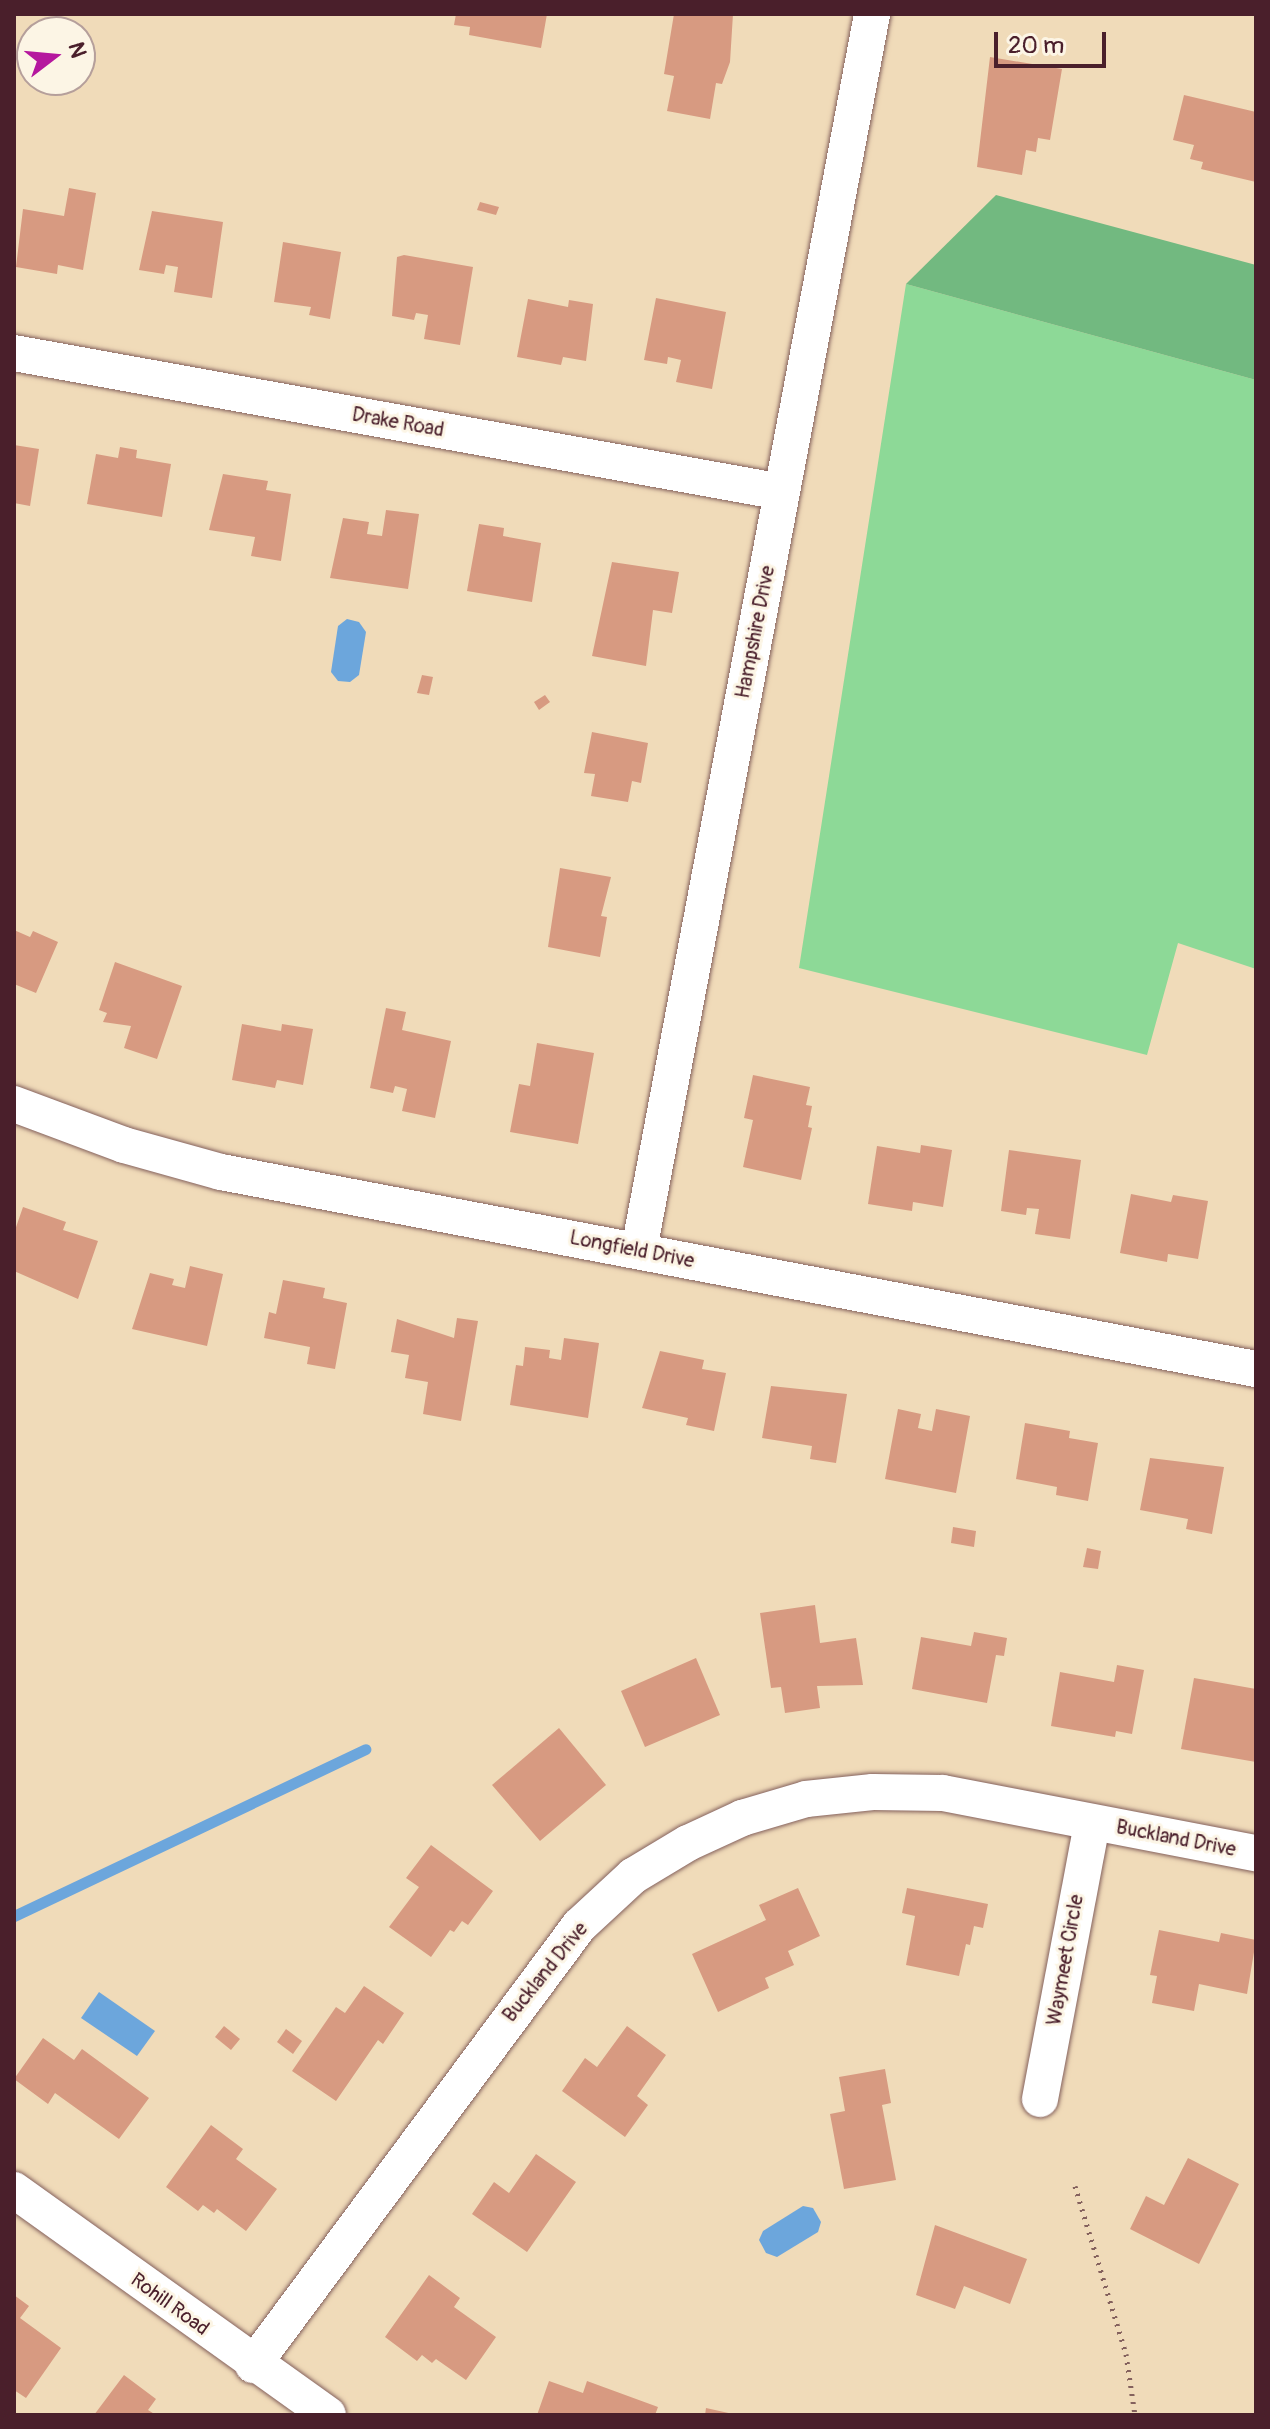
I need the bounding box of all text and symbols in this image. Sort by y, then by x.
north arrow [16,16,96,96]
scale bar [998,16,1110,66]
text: 20 m [1008,31,1064,60]
text: N [62,39,93,61]
street label: Drake Road [350,402,446,442]
street label: Hampshire Drive [730,564,780,700]
street label: Longfield Drive [568,1225,696,1273]
street label: Buckland Drive [1114,1815,1238,1861]
street label: Waymeet Circle [1042,1893,1088,2027]
street label: Buckland Drive [497,1917,593,2027]
street label: Rohill Road [126,2268,214,2340]

